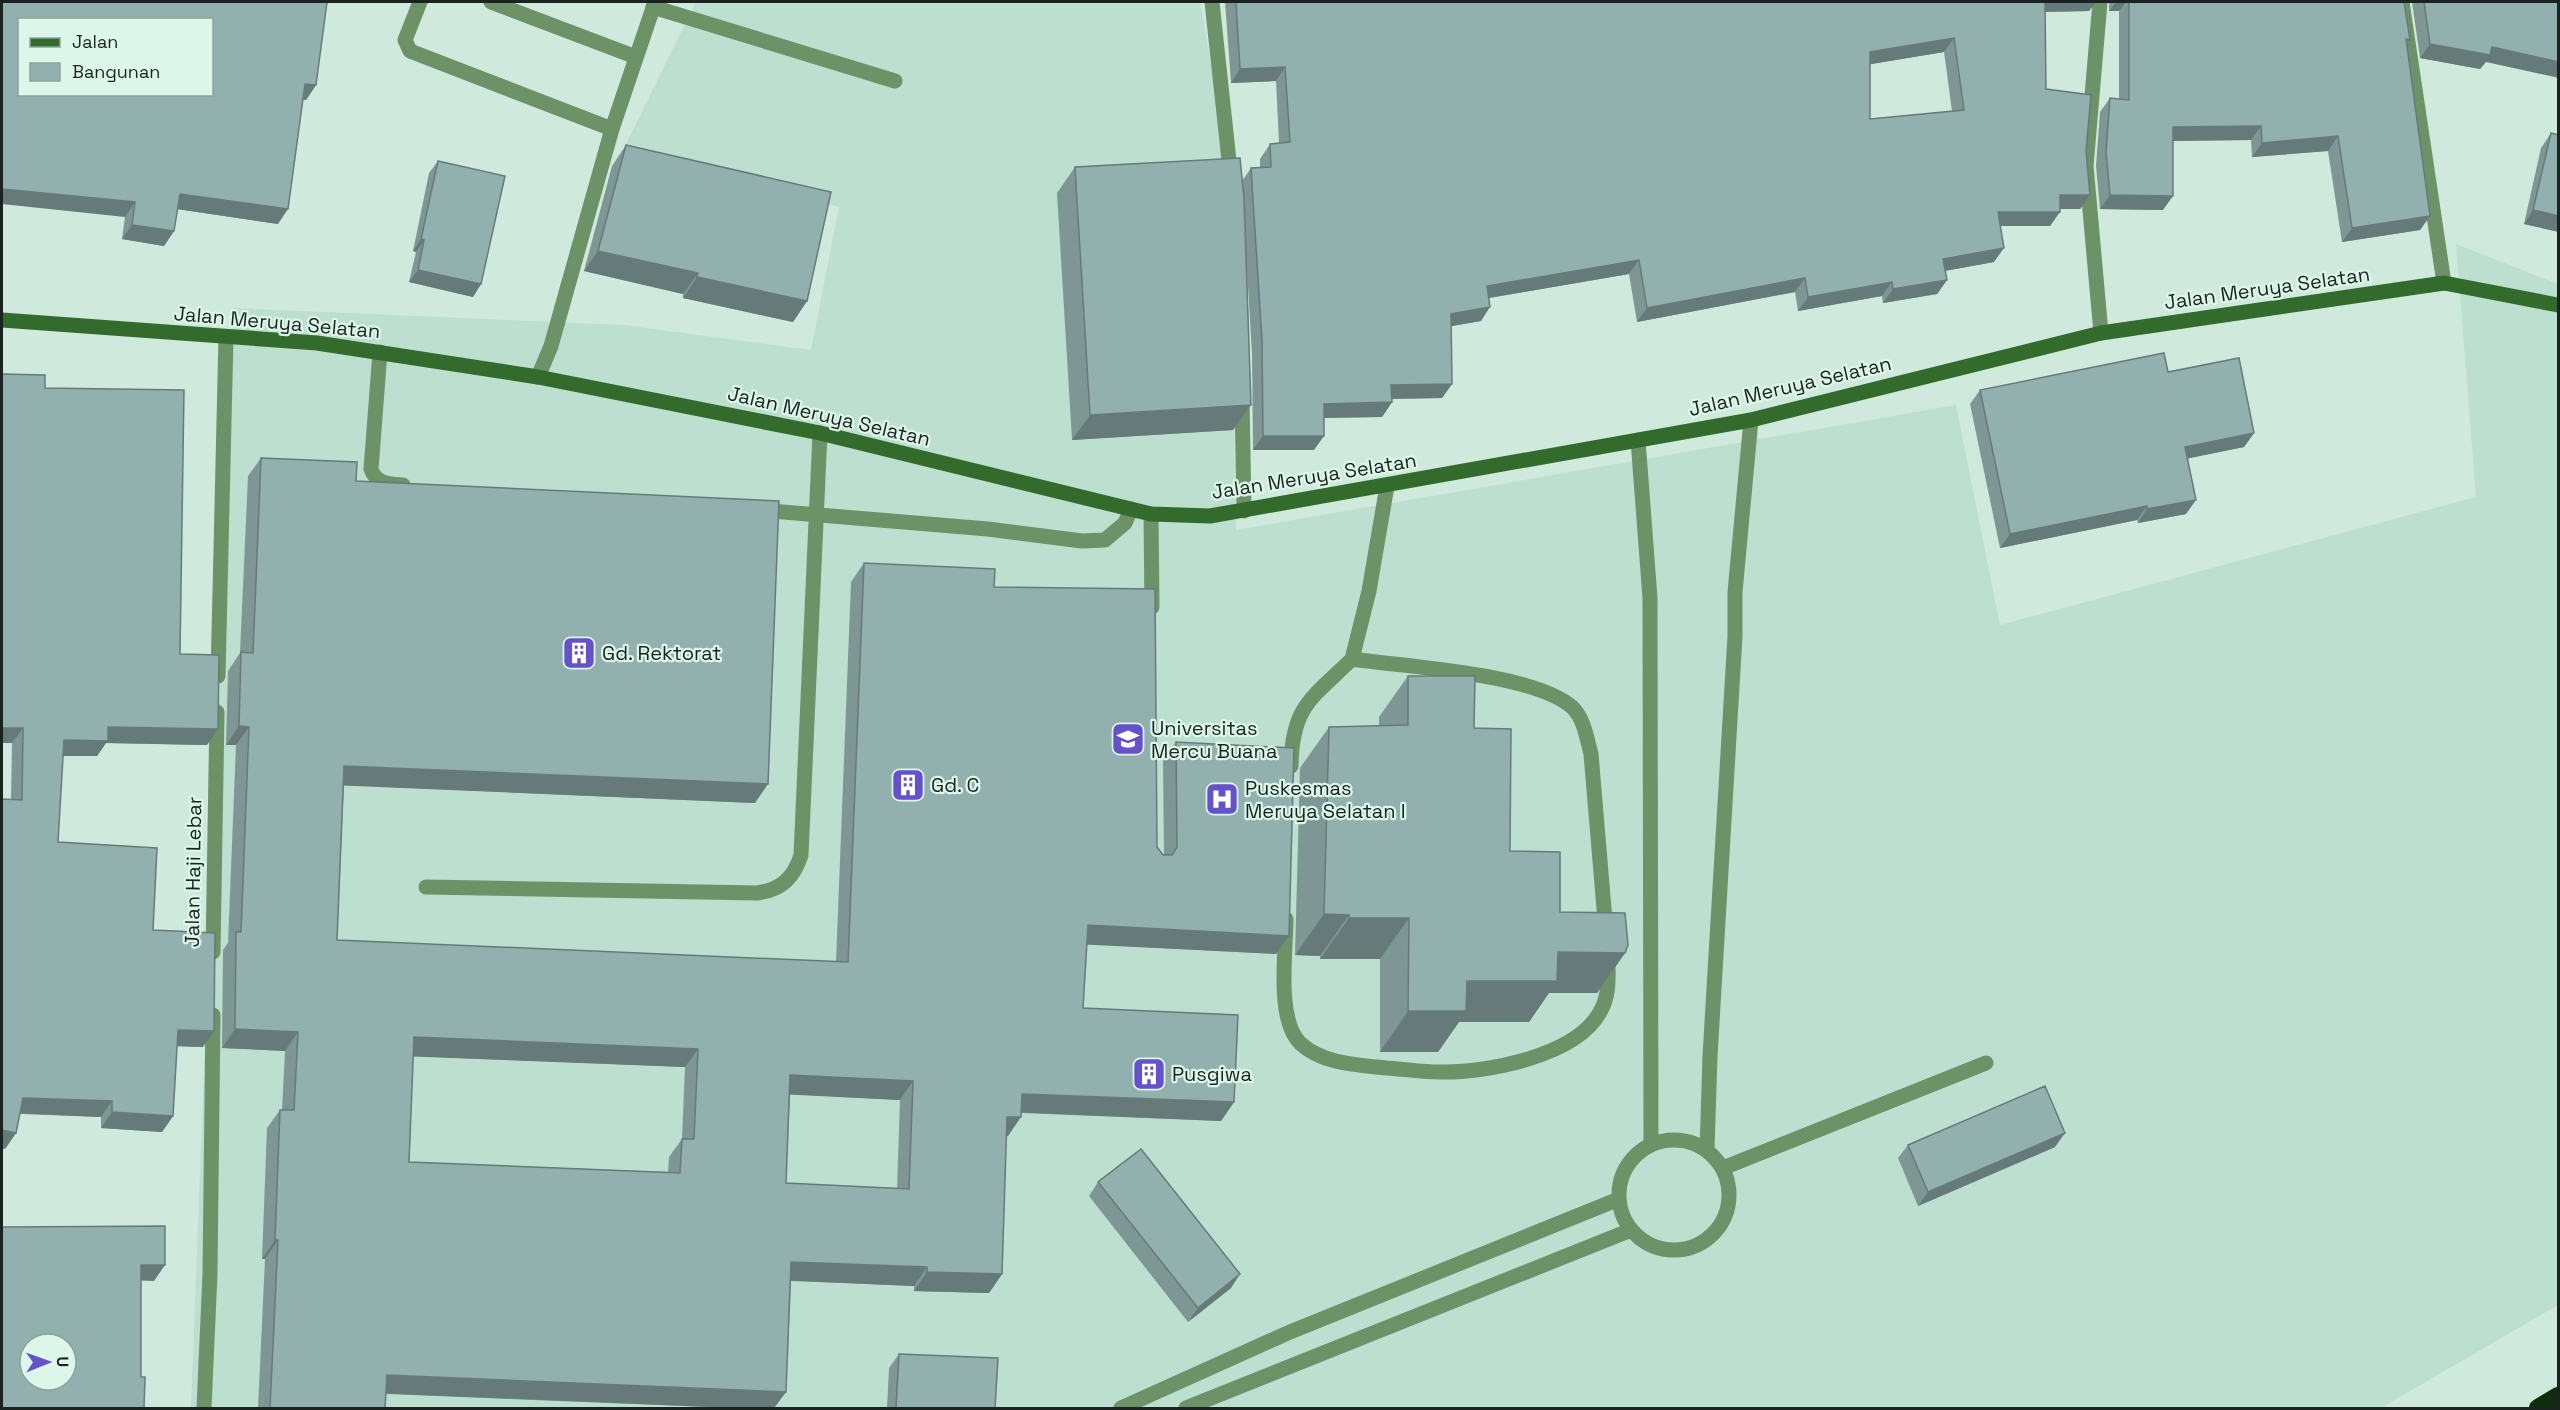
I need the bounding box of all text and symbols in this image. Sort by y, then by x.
legend [18,18,213,96]
text: Jalan [72,30,118,53]
text: Bangunan [72,60,160,83]
street label: Jalan Meruya Selatan [2163,261,2371,315]
street label: Jalan Meruya Selatan [173,300,381,344]
street label: Jalan Meruya Selatan [1686,350,1894,422]
street label: Jalan Meruya Selatan [725,380,933,452]
street label: Jalan Meruya Selatan [1210,447,1418,505]
building icon: Gd. Rektorat [561,635,597,671]
place label: Gd. Rektorat [602,640,721,666]
place label: Universitas Mercu Buana [1151,715,1277,764]
school or university icon: Universitas Mercu Buana [1110,721,1146,757]
building icon: Gd. C [890,767,926,803]
place label: Gd. C [931,772,979,798]
place label: Puskesmas Meruya Selatan I [1245,775,1406,824]
hospital icon: Puskesmas Meruya Selatan I [1204,781,1240,817]
street label: Jalan Haji Lebar [179,796,207,948]
building icon: Pusgiwa [1131,1056,1167,1092]
place label: Pusgiwa [1172,1061,1252,1087]
north arrow [18,1332,78,1392]
text: U [52,1356,73,1367]

